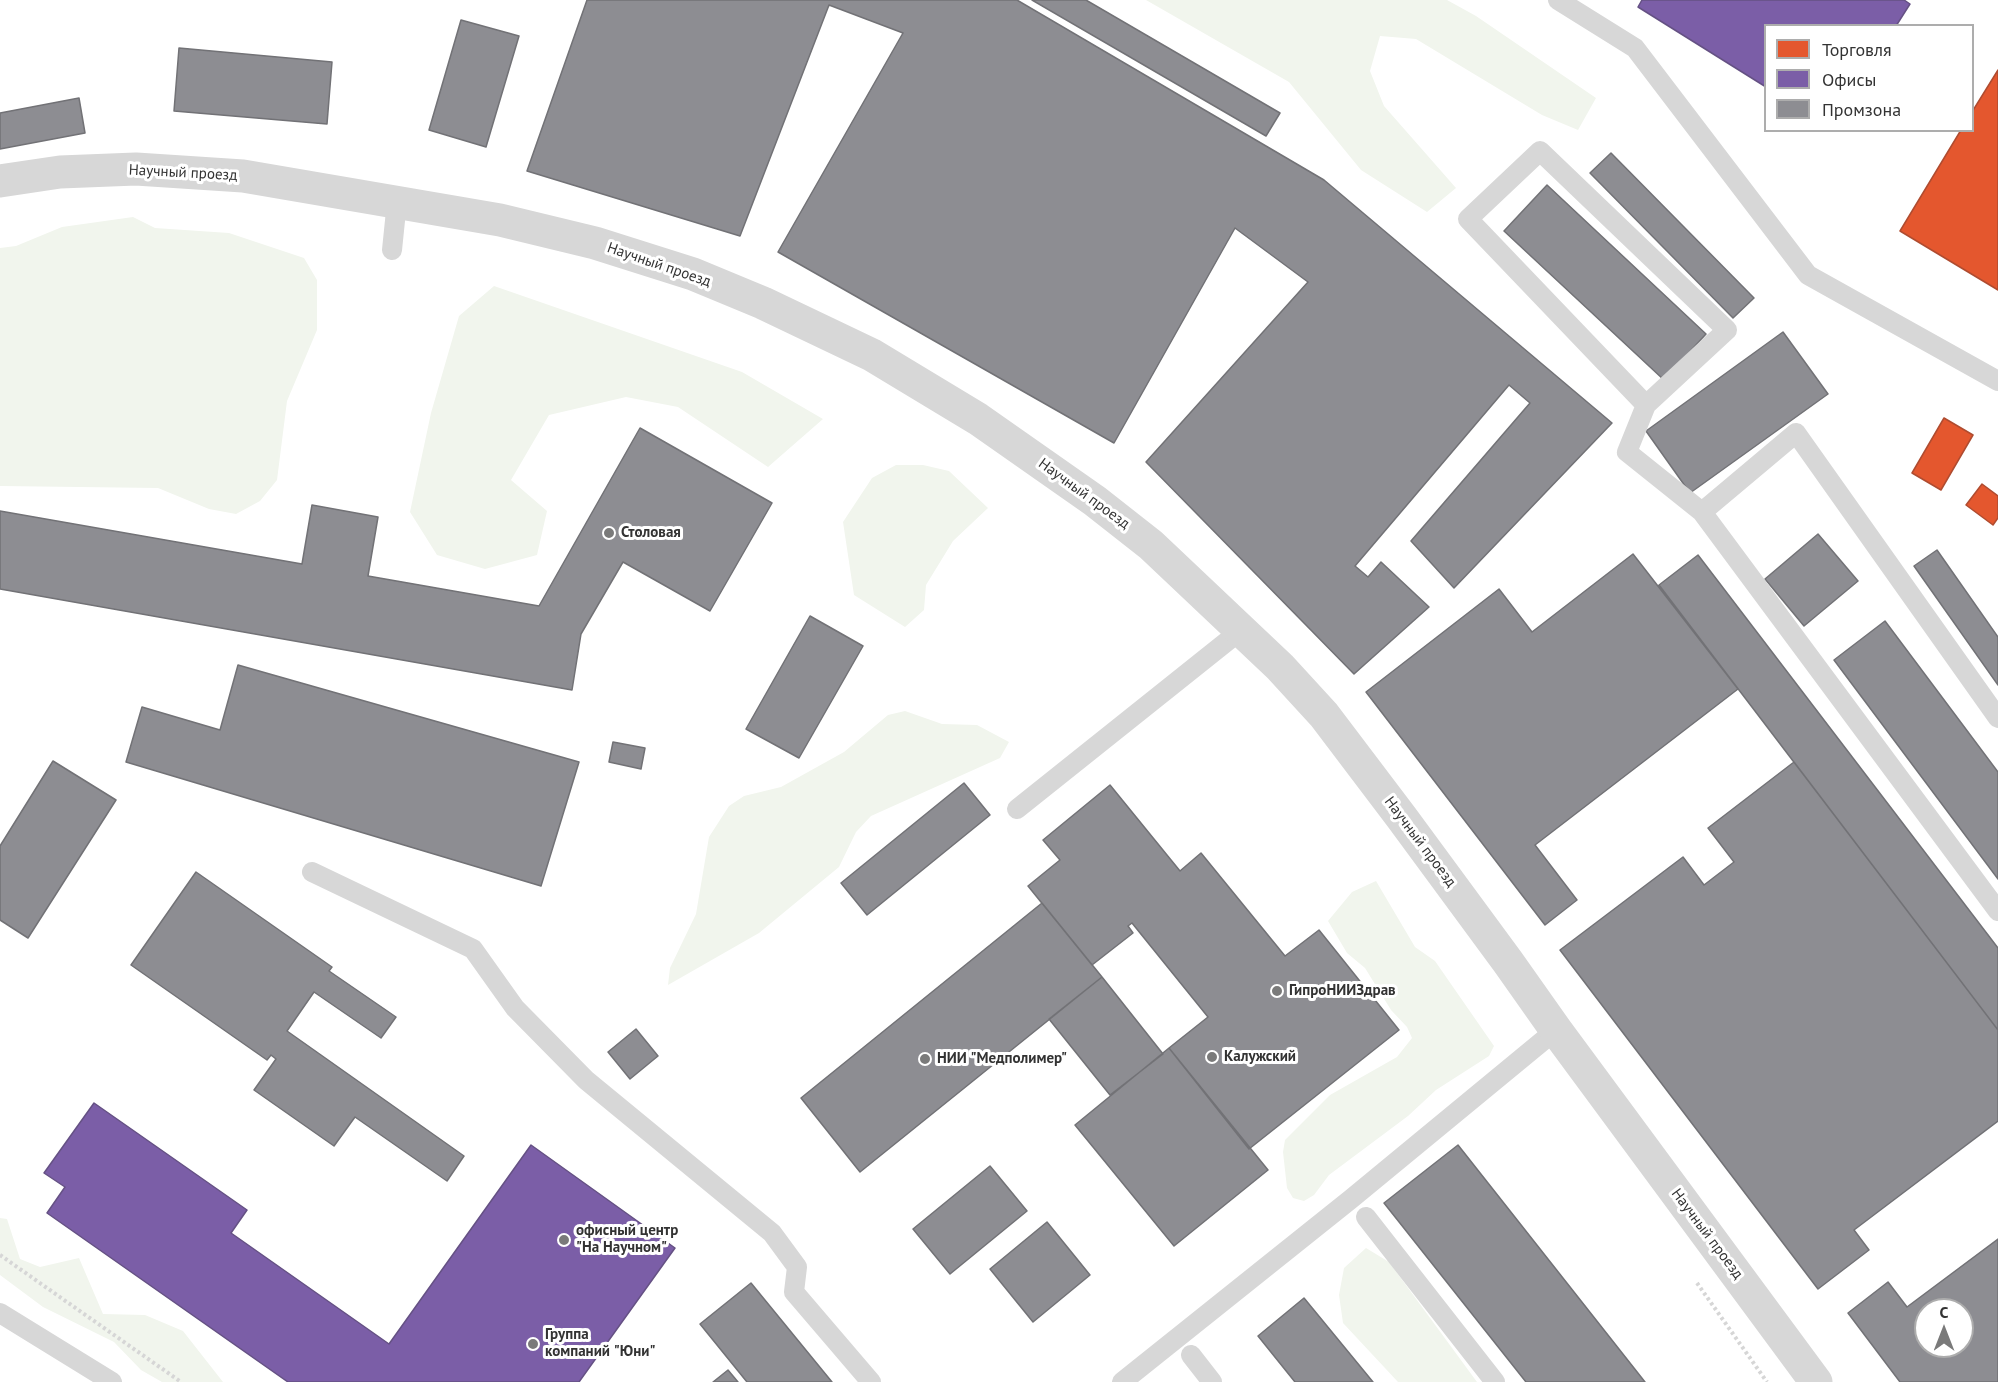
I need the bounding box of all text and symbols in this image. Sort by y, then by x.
legend [1764,24,1974,132]
text: Торговля [1822,38,1892,61]
text: Офисы [1822,68,1876,91]
text: Промзона [1822,98,1901,121]
street label: Научный проезд [128,161,238,185]
street label: Научный проезд [605,239,713,291]
street label: Научный проезд [1035,455,1133,533]
place label: Столовая [621,524,681,542]
marker: Столовая [602,526,616,540]
street label: Научный проезд [1380,793,1460,891]
place label: ГипроНИИЗдрав [1289,982,1396,1000]
marker: ГипроНИИЗдрав [1270,984,1284,998]
place label: Калужский [1224,1048,1296,1066]
place label: НИИ "Медполимер" [937,1050,1067,1068]
marker: Калужский [1205,1050,1219,1064]
marker: НИИ "Медполимер" [918,1052,932,1066]
street label: Научный проезд [1667,1185,1747,1283]
place label: офисный центр "На Научном" [576,1222,678,1257]
marker: офисный центр "На Научном" [557,1233,571,1247]
north arrow [1914,1298,1974,1358]
text: С [1940,1302,1948,1322]
place label: Группа компаний "Юни" [545,1326,656,1361]
marker: Группа компаний "Юни" [526,1337,540,1351]

